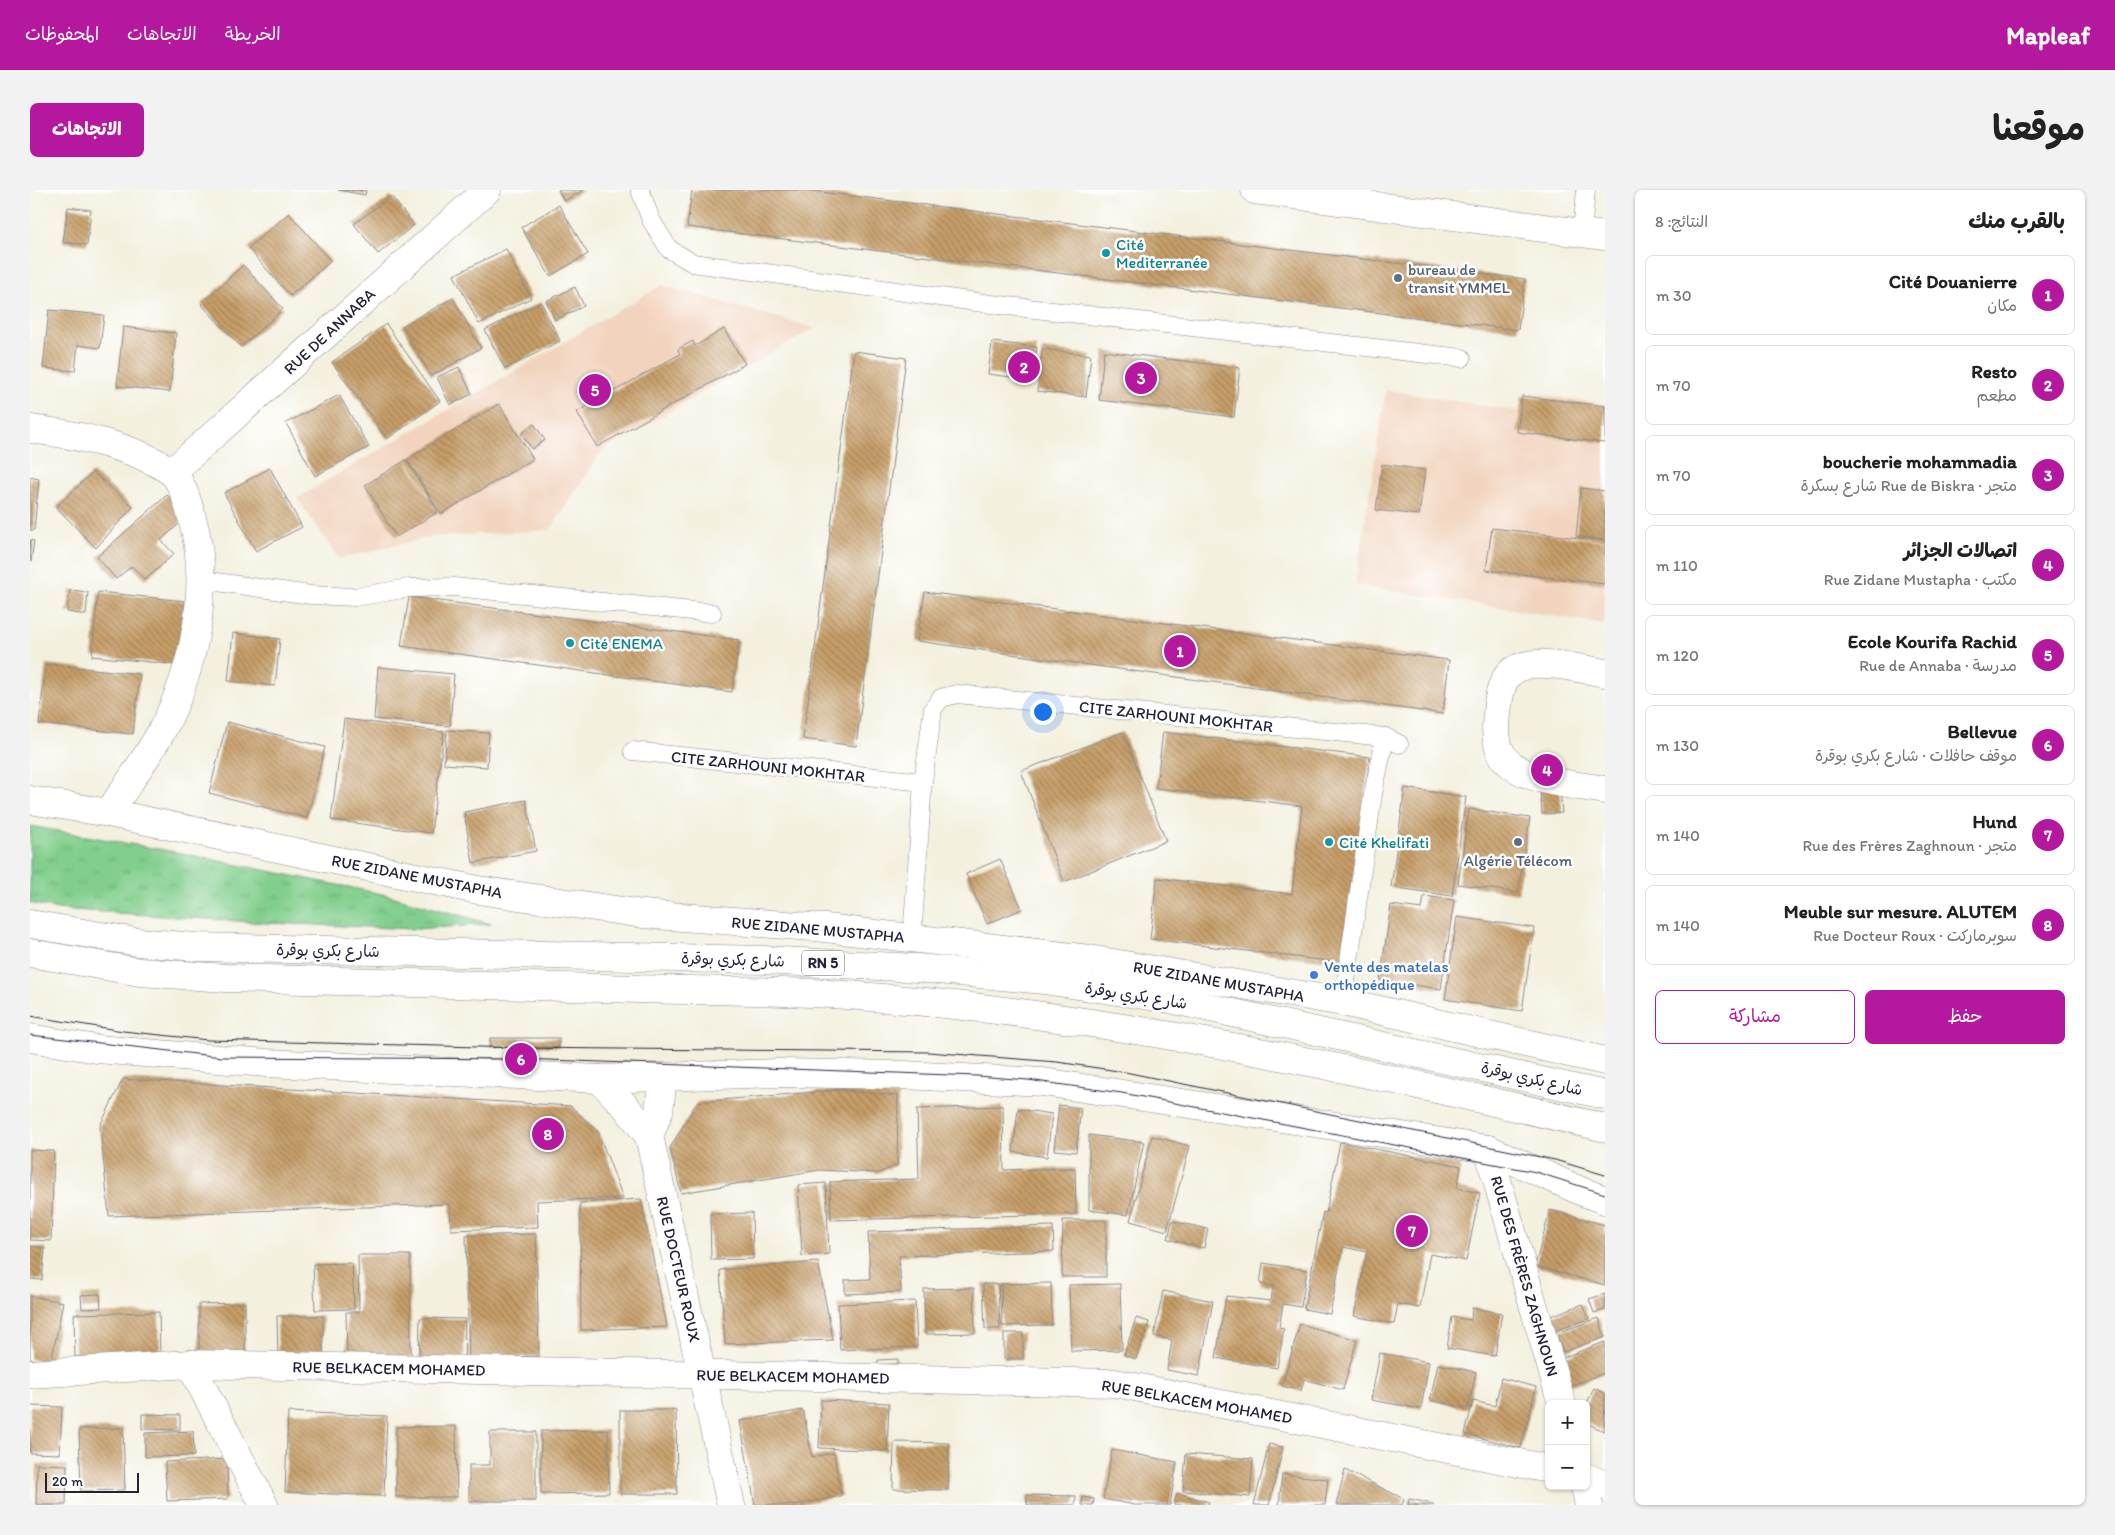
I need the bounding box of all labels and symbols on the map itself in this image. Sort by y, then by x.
place label: Cité Mediterranée [1116,235,1208,272]
marker: Cité Mediterranée [1100,247,1112,259]
place label: bureau de transit YMMEL [1408,260,1510,297]
marker: bureau de transit YMMEL [1392,272,1404,284]
street label: RUE DE ANNABA [280,284,379,379]
pin: 2 [1008,348,1040,386]
pin: 3 [1125,359,1157,397]
pin: 5 [579,371,611,409]
pin: 1 [1164,632,1196,670]
place label: Cité ENEMA [580,634,663,653]
marker: Cité ENEMA [564,637,576,649]
street label: CITE ZARHOUNI MOKHTAR [1078,697,1274,736]
your location [1030,699,1056,725]
street label: CITE ZARHOUNI MOKHTAR [670,747,866,786]
pin: 4 [1531,751,1563,789]
place label: Cité Khelifati [1339,833,1429,852]
marker: Cité Khelifati [1323,836,1335,848]
marker: Algérie Télécom [1512,836,1524,848]
street label: RUE ZIDANE MUSTAPHA [330,851,504,902]
place label: Algérie Télécom [1464,851,1573,870]
street label: RUE ZIDANE MUSTAPHA [731,912,905,947]
street label: شارع بكري بوقرة [276,940,380,963]
street label: شارع بكري بوقرة [681,948,785,973]
road number: RN 5 [802,950,844,976]
street label: RUE ZIDANE MUSTAPHA [1132,957,1306,1006]
place label: Vente des matelas orthopédique [1324,957,1449,994]
marker: Vente des matelas orthopédique [1308,969,1320,981]
street label: شارع بكري بوقرة [1083,978,1189,1015]
pin: 6 [505,1040,537,1078]
street label: شارع بكري بوقرة [1479,1058,1584,1101]
pin: 8 [532,1115,564,1153]
street label: RUE DES FRÈRES ZAGHNOUN [1487,1174,1562,1379]
street label: RUE DOCTEUR ROUX [652,1194,705,1344]
pin: 7 [1396,1212,1428,1250]
street label: RUE BELKACEM MOHAMED [292,1357,486,1380]
street label: RUE BELKACEM MOHAMED [696,1365,890,1388]
street label: RUE BELKACEM MOHAMED [1100,1375,1294,1428]
scale bar [45,1470,139,1493]

